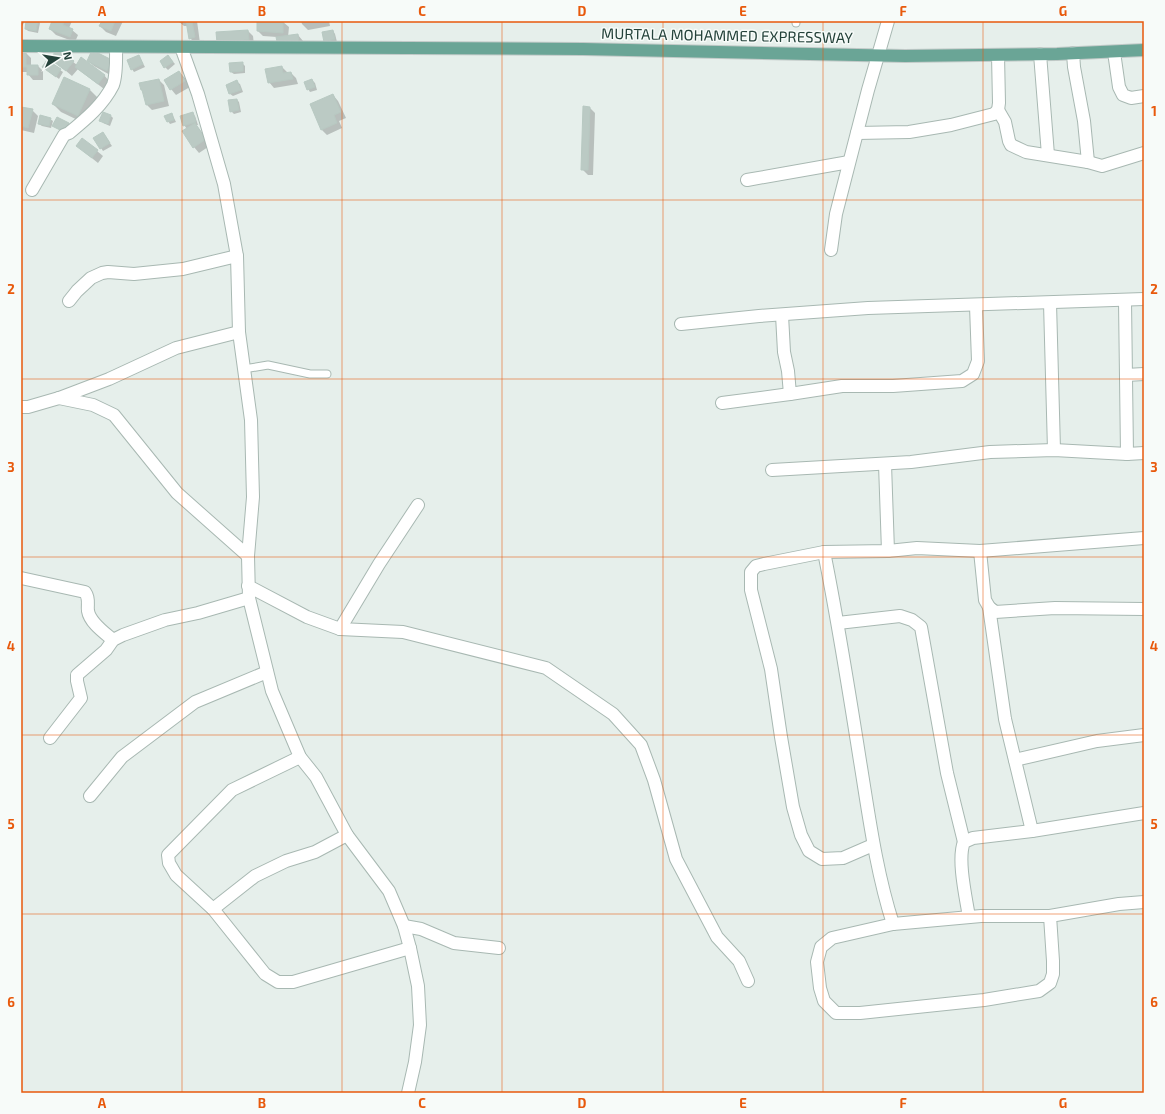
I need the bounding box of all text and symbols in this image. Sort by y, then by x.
text: A [98,3,107,19]
text: B [258,3,266,19]
text: C [418,3,426,19]
text: D [578,3,587,19]
text: E [739,3,747,19]
text: F [899,3,907,19]
text: G [1059,3,1067,19]
street label: MURTALA MOHAMMED EXPRESSWAY [601,24,854,46]
north arrow [38,38,78,78]
text: N [61,51,75,61]
text: 1 [8,103,14,119]
text: 1 [1151,103,1157,119]
text: 2 [7,281,15,297]
text: 2 [1150,281,1158,297]
text: 3 [7,459,15,475]
text: 3 [1150,459,1158,475]
text: 4 [7,638,15,654]
text: 4 [1150,638,1158,654]
text: 5 [7,816,15,832]
text: 5 [1150,816,1158,832]
text: 6 [7,994,15,1010]
text: 6 [1150,994,1158,1010]
text: A [98,1095,107,1111]
text: B [258,1095,266,1111]
text: C [418,1095,426,1111]
text: D [578,1095,587,1111]
text: E [739,1095,747,1111]
text: F [899,1095,907,1111]
text: G [1059,1095,1067,1111]

